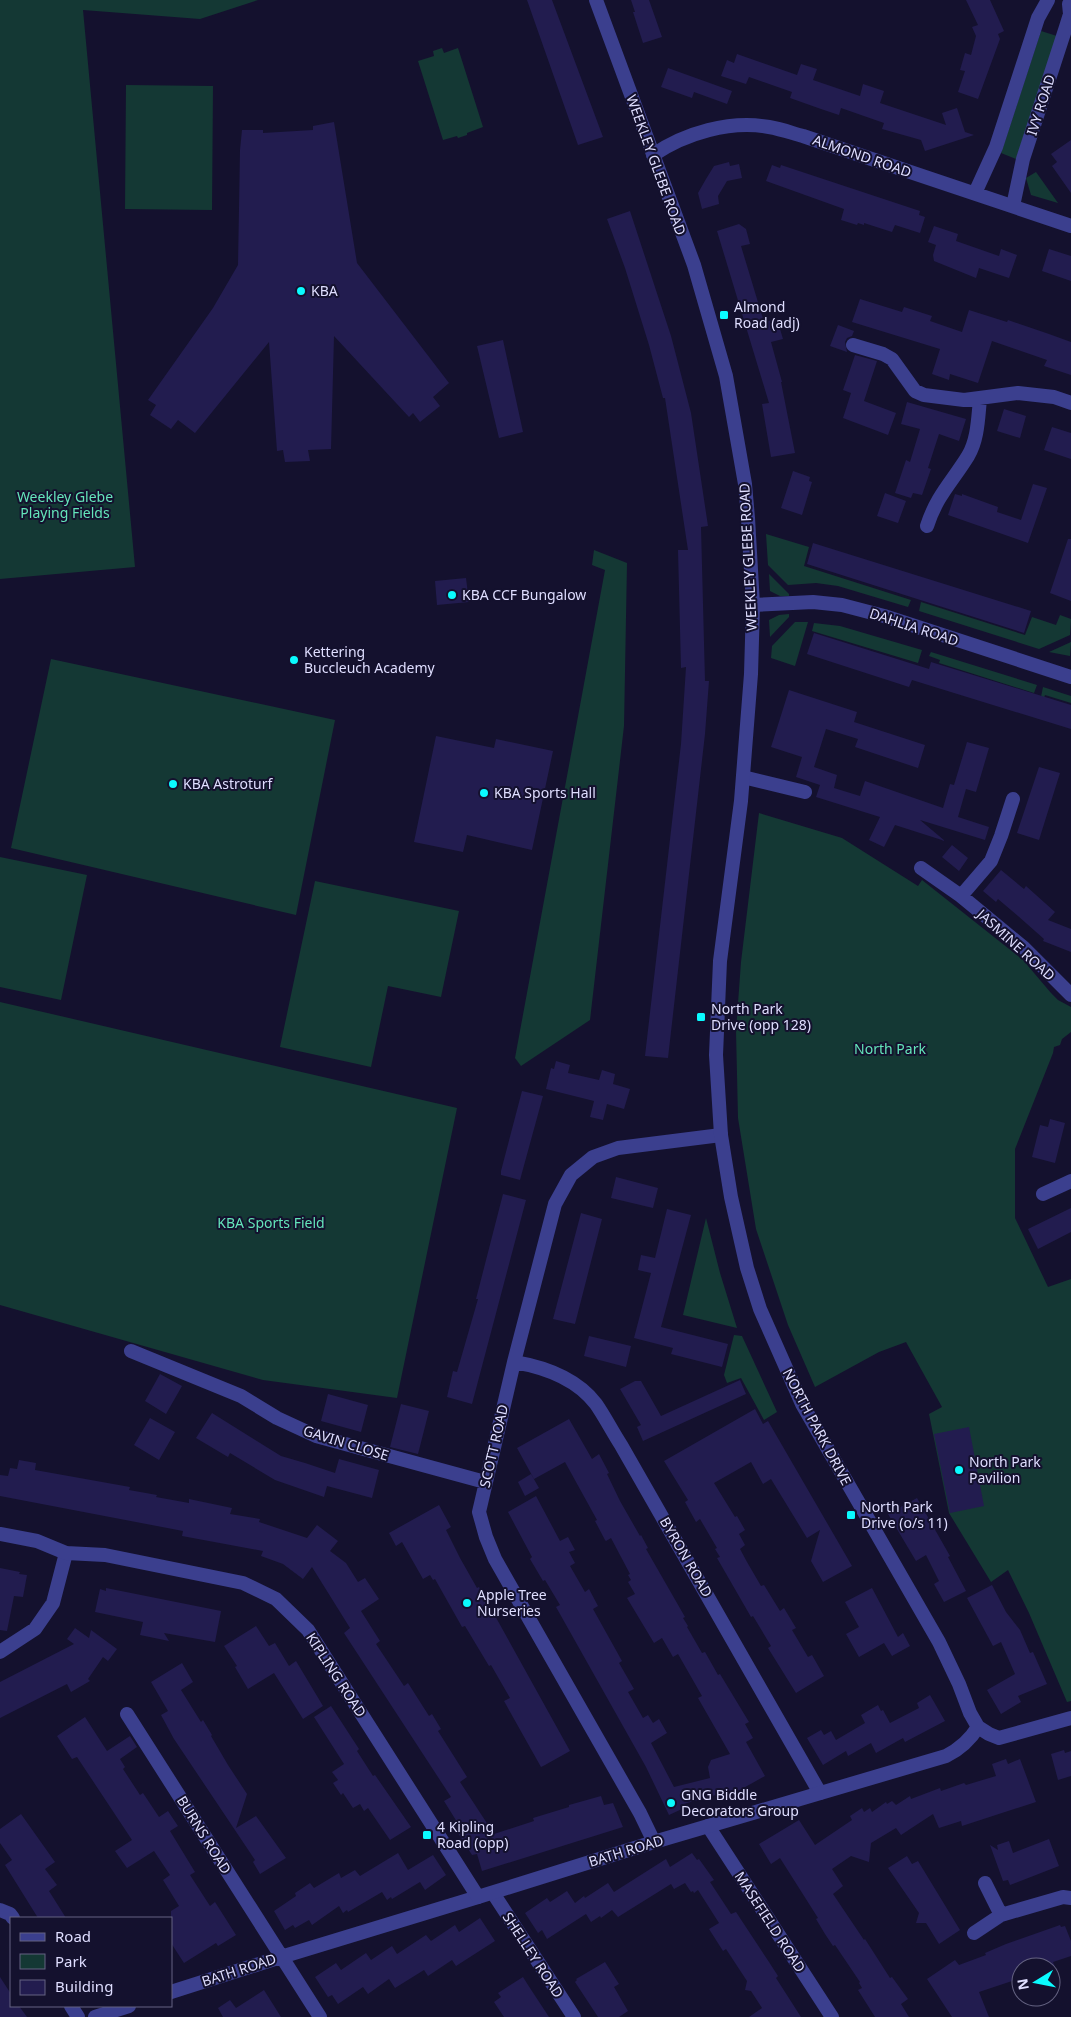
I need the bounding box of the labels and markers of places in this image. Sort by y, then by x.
place label: KBA [311,281,338,300]
marker: KBA [295,285,307,297]
place label: Almond Road (adj) [734,297,800,332]
marker: Almond Road (adj) [718,309,730,321]
place label: KBA CCF Bungalow [462,585,586,604]
marker: KBA CCF Bungalow [446,589,458,601]
place label: Kettering Buccleuch Academy [304,642,435,677]
marker: Kettering Buccleuch Academy [288,654,300,666]
place label: KBA Astroturf [183,774,274,793]
marker: KBA Astroturf [167,778,179,790]
place label: KBA Sports Hall [494,783,596,802]
marker: KBA Sports Hall [478,787,490,799]
place label: North Park Drive (opp 128) [711,999,811,1034]
marker: North Park Drive (opp 128) [695,1011,707,1023]
place label: North Park Pavilion [969,1452,1041,1487]
marker: North Park Pavilion [953,1464,965,1476]
place label: North Park Drive (o/s 11) [861,1497,948,1532]
marker: North Park Drive (o/s 11) [845,1509,857,1521]
place label: Apple Tree Nurseries [477,1585,547,1620]
marker: Apple Tree Nurseries [461,1597,473,1609]
place label: GNG Biddle Decorators Group [681,1785,799,1820]
marker: GNG Biddle Decorators Group [665,1797,677,1809]
place label: 4 Kipling Road (opp) [437,1817,508,1852]
marker: 4 Kipling Road (opp) [421,1829,433,1841]

